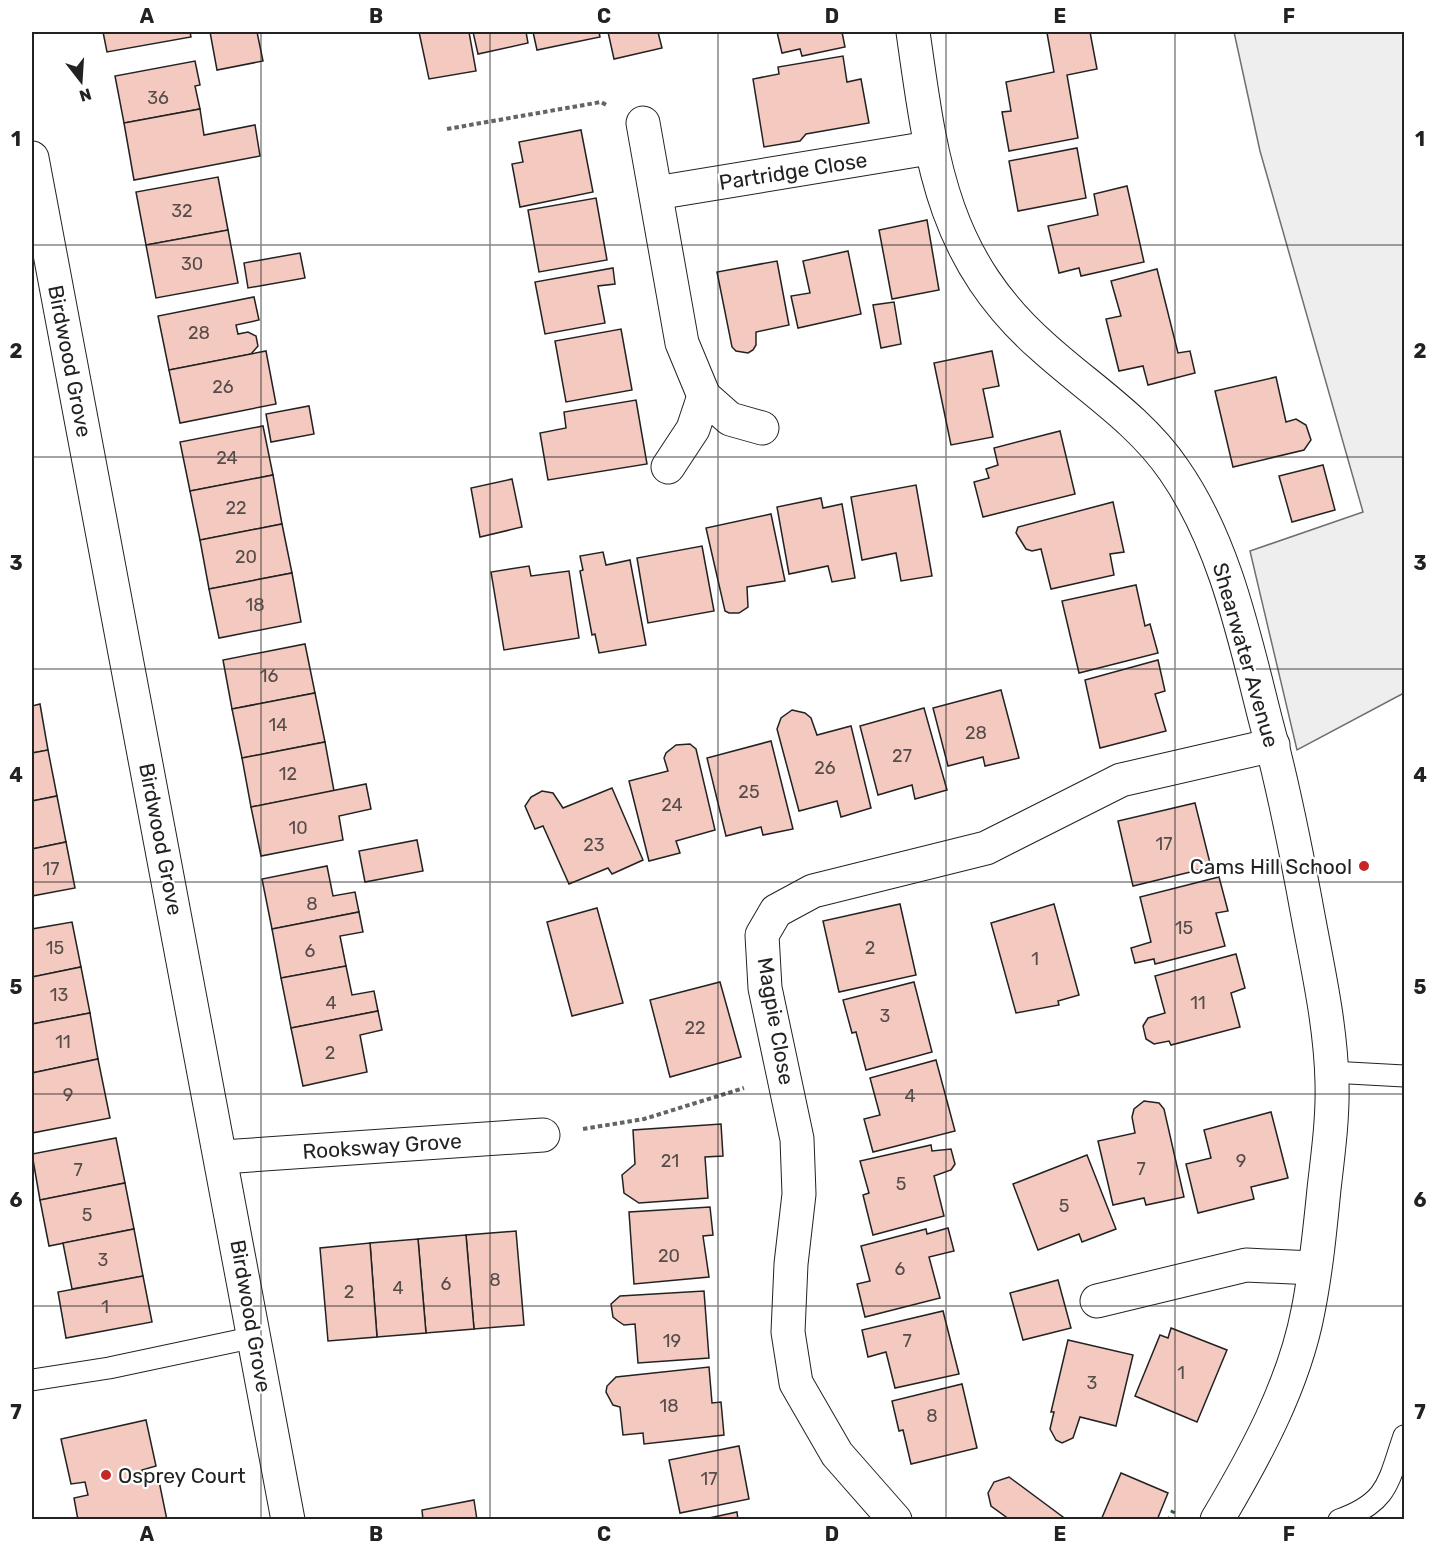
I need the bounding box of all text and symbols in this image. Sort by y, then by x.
text: A [140,4,155,28]
text: B [369,4,383,28]
text: C [597,4,611,28]
text: D [825,4,839,28]
text: E [1054,4,1066,28]
text: F [1283,4,1295,28]
north arrow [51,51,111,111]
text: N [77,84,94,106]
house number: 36 [147,87,169,109]
text: 1 [11,127,21,151]
text: 1 [1415,127,1425,151]
street label: Partridge Close [717,147,869,195]
house number: 32 [171,200,193,222]
house number: 30 [181,253,203,275]
street label: Birdwood Grove [43,283,97,439]
house number: 28 [188,322,210,344]
text: 2 [10,339,23,363]
text: 2 [1414,339,1427,363]
house number: 26 [212,376,234,398]
house number: 24 [216,447,238,469]
house number: 22 [225,497,247,519]
house number: 20 [235,546,257,568]
text: 3 [9,551,23,575]
text: 3 [1413,551,1427,575]
street label: Shearwater Avenue [1208,560,1284,750]
house number: 18 [245,594,265,616]
house number: 16 [260,665,278,687]
house number: 14 [269,714,287,736]
house number: 28 [965,722,987,744]
house number: 27 [892,745,912,767]
house number: 26 [814,757,836,779]
street label: Birdwood Grove [134,761,188,917]
text: 4 [9,763,23,787]
house number: 12 [279,763,297,785]
text: 4 [1413,763,1427,787]
house number: 25 [738,781,760,803]
house number: 24 [661,794,683,816]
house number: 10 [288,817,308,839]
house number: 17 [1156,833,1172,855]
house number: 23 [583,834,605,856]
place label: Cams Hill School [1190,854,1352,879]
house number: 17 [43,858,59,880]
marker: Cams Hill School [1357,859,1371,873]
house number: 8 [306,893,318,915]
house number: 15 [1175,917,1193,939]
house number: 15 [46,937,64,959]
house number: 2 [865,937,875,959]
house number: 6 [305,940,316,962]
house number: 1 [1031,948,1039,970]
street label: Magpie Close [752,955,800,1087]
text: 5 [10,975,23,999]
text: 5 [1414,975,1427,999]
house number: 13 [50,984,68,1006]
house number: 4 [325,992,337,1014]
house number: 11 [1190,992,1206,1014]
house number: 3 [880,1005,890,1027]
house number: 22 [684,1017,706,1039]
house number: 11 [55,1031,71,1053]
house number: 2 [325,1042,335,1064]
house number: 9 [63,1084,73,1106]
house number: 4 [904,1085,916,1107]
street label: Rooksway Grove [302,1128,462,1164]
house number: 21 [661,1150,679,1172]
house number: 9 [1236,1150,1246,1172]
house number: 7 [1136,1158,1146,1180]
house number: 7 [73,1159,83,1181]
house number: 5 [896,1173,906,1195]
text: 6 [9,1188,23,1212]
text: 6 [1413,1188,1427,1212]
house number: 5 [1059,1195,1069,1217]
house number: 5 [82,1204,92,1226]
street label: Birdwood Grove [225,1238,277,1394]
house number: 20 [658,1245,680,1267]
house number: 3 [98,1249,108,1271]
house number: 6 [895,1258,906,1280]
house number: 8 [489,1269,501,1291]
house number: 6 [441,1273,452,1295]
house number: 4 [392,1277,404,1299]
house number: 2 [344,1281,354,1303]
house number: 1 [101,1296,109,1318]
house number: 19 [663,1330,681,1352]
house number: 7 [902,1330,912,1352]
house number: 1 [1177,1362,1185,1384]
house number: 3 [1087,1372,1097,1394]
house number: 18 [659,1395,679,1417]
text: 7 [10,1400,22,1424]
text: 7 [1414,1400,1426,1424]
house number: 8 [926,1405,938,1427]
place label: Osprey Court [118,1463,246,1488]
marker: Osprey Court [99,1468,113,1482]
house number: 17 [701,1468,717,1490]
text: A [140,1522,155,1546]
text: B [369,1522,383,1546]
text: C [597,1522,611,1546]
text: D [825,1522,839,1546]
text: E [1054,1522,1066,1546]
text: F [1283,1522,1295,1546]

